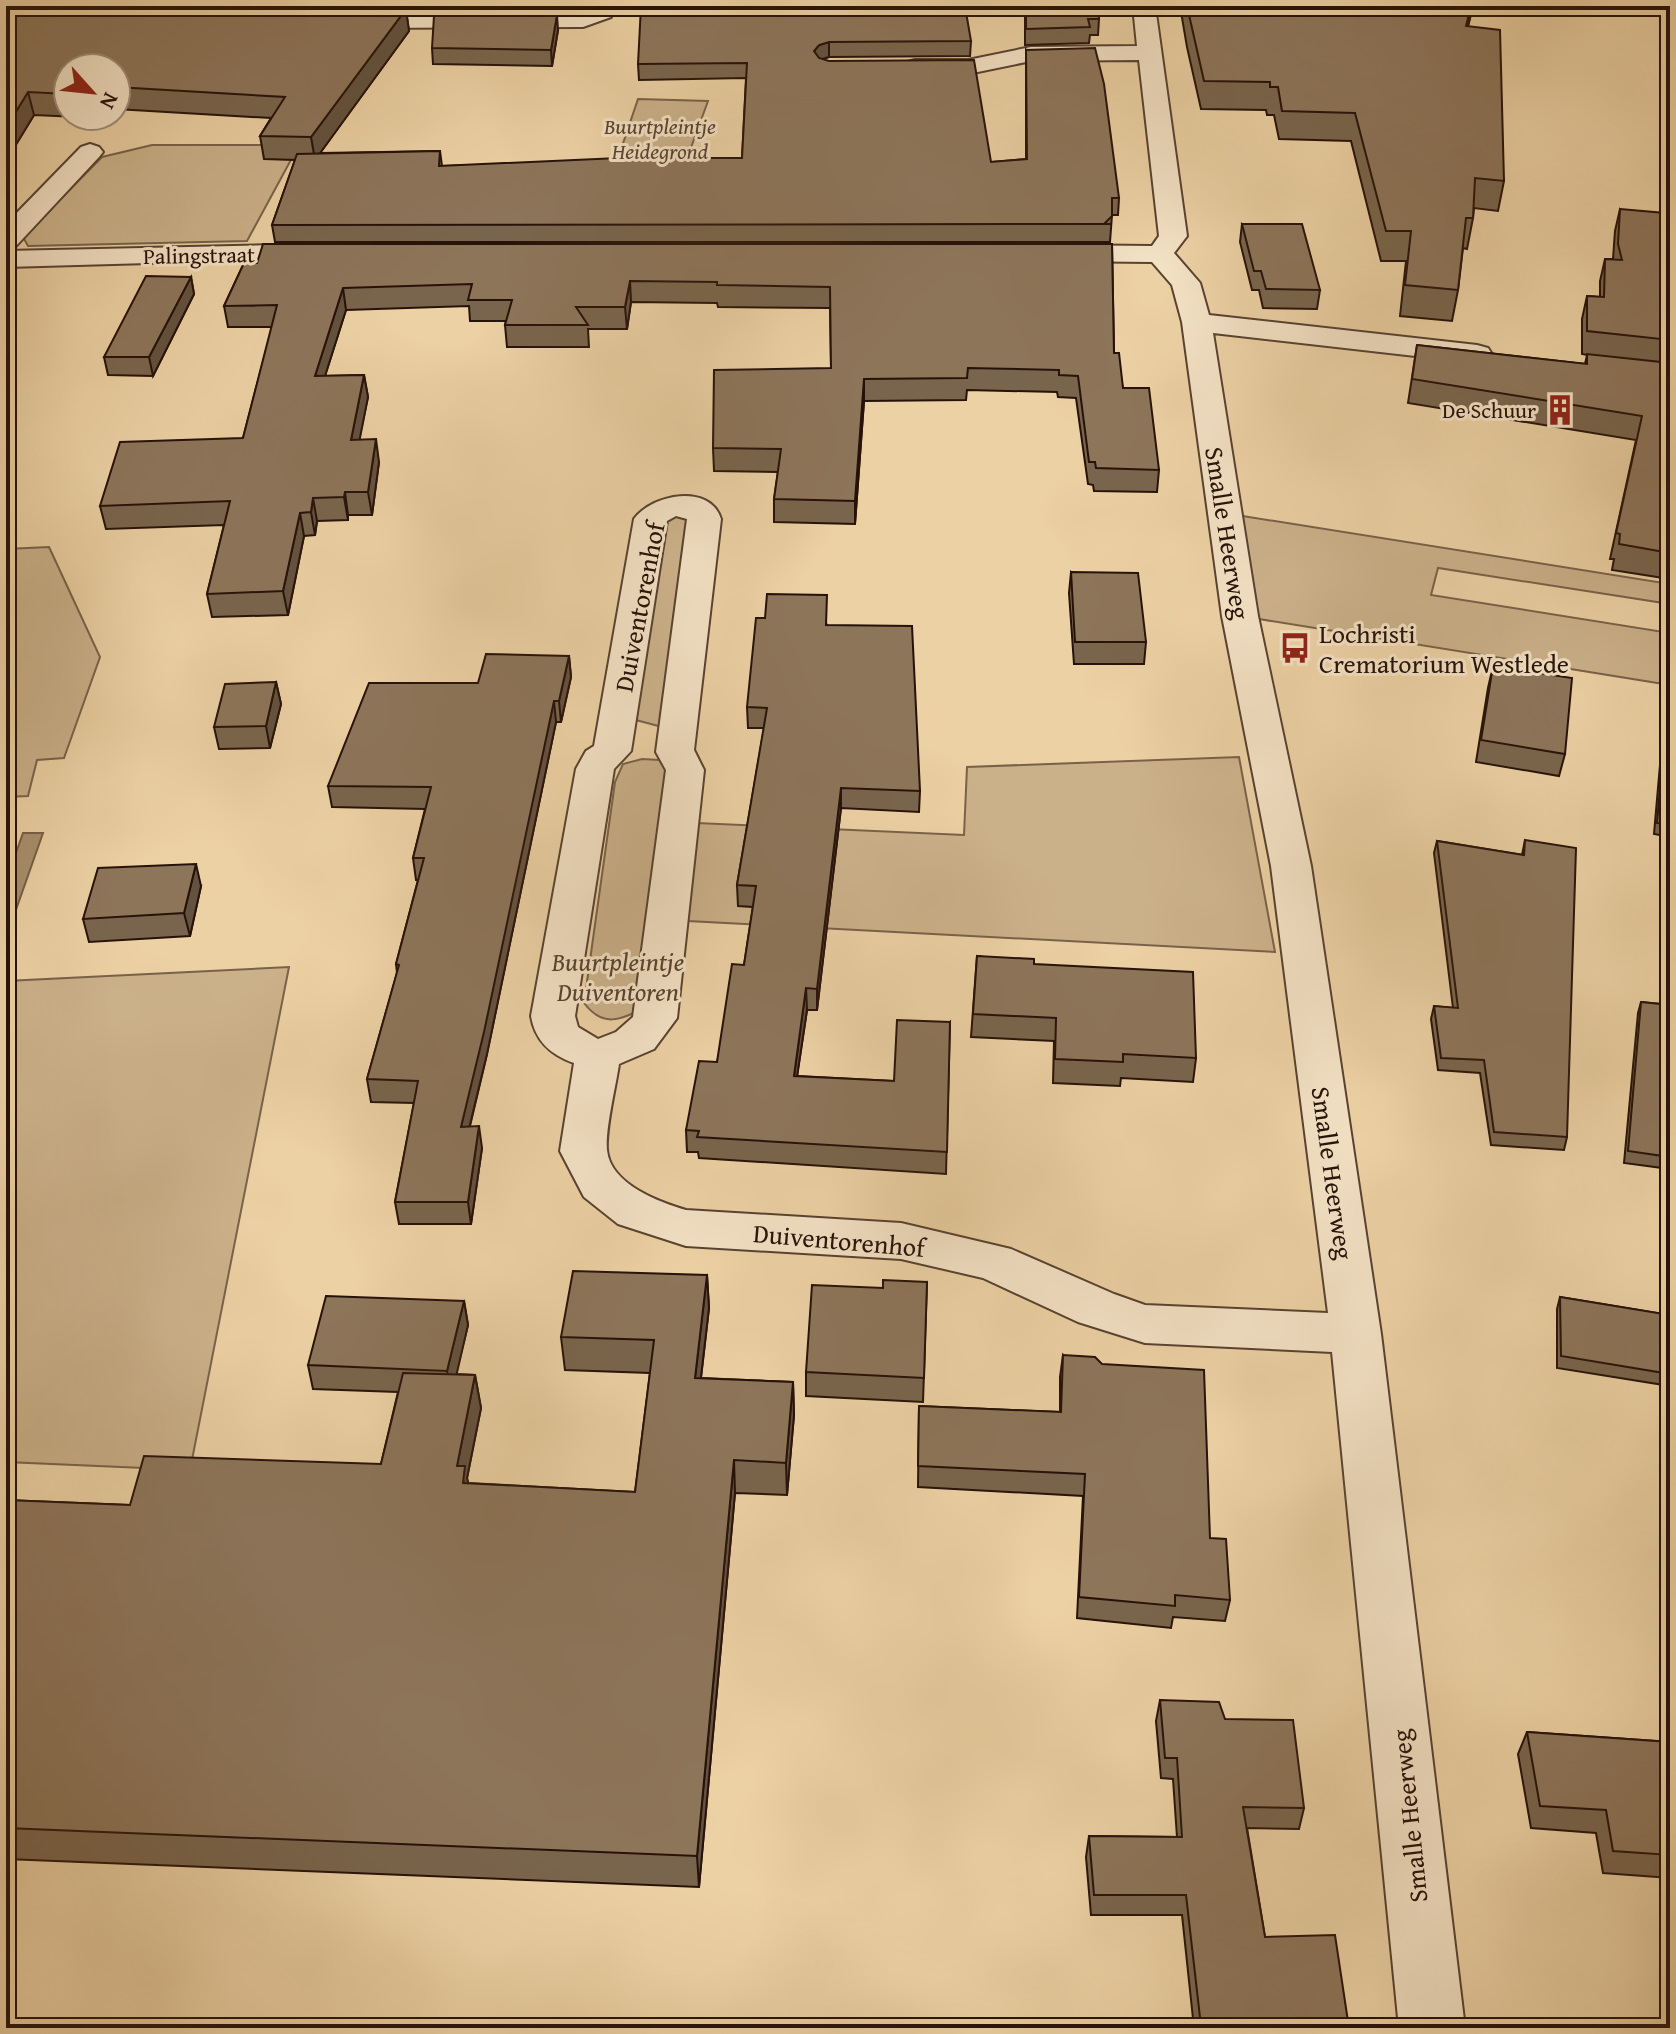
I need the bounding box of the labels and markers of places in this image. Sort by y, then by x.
building icon: De Schuur [1543,393,1577,427]
place label: De Schuur [1442,394,1536,426]
place label: Lochristi Crematorium Westlede [1319,614,1569,683]
bus stop icon: Lochristi Crematorium Westlede [1278,631,1312,665]

